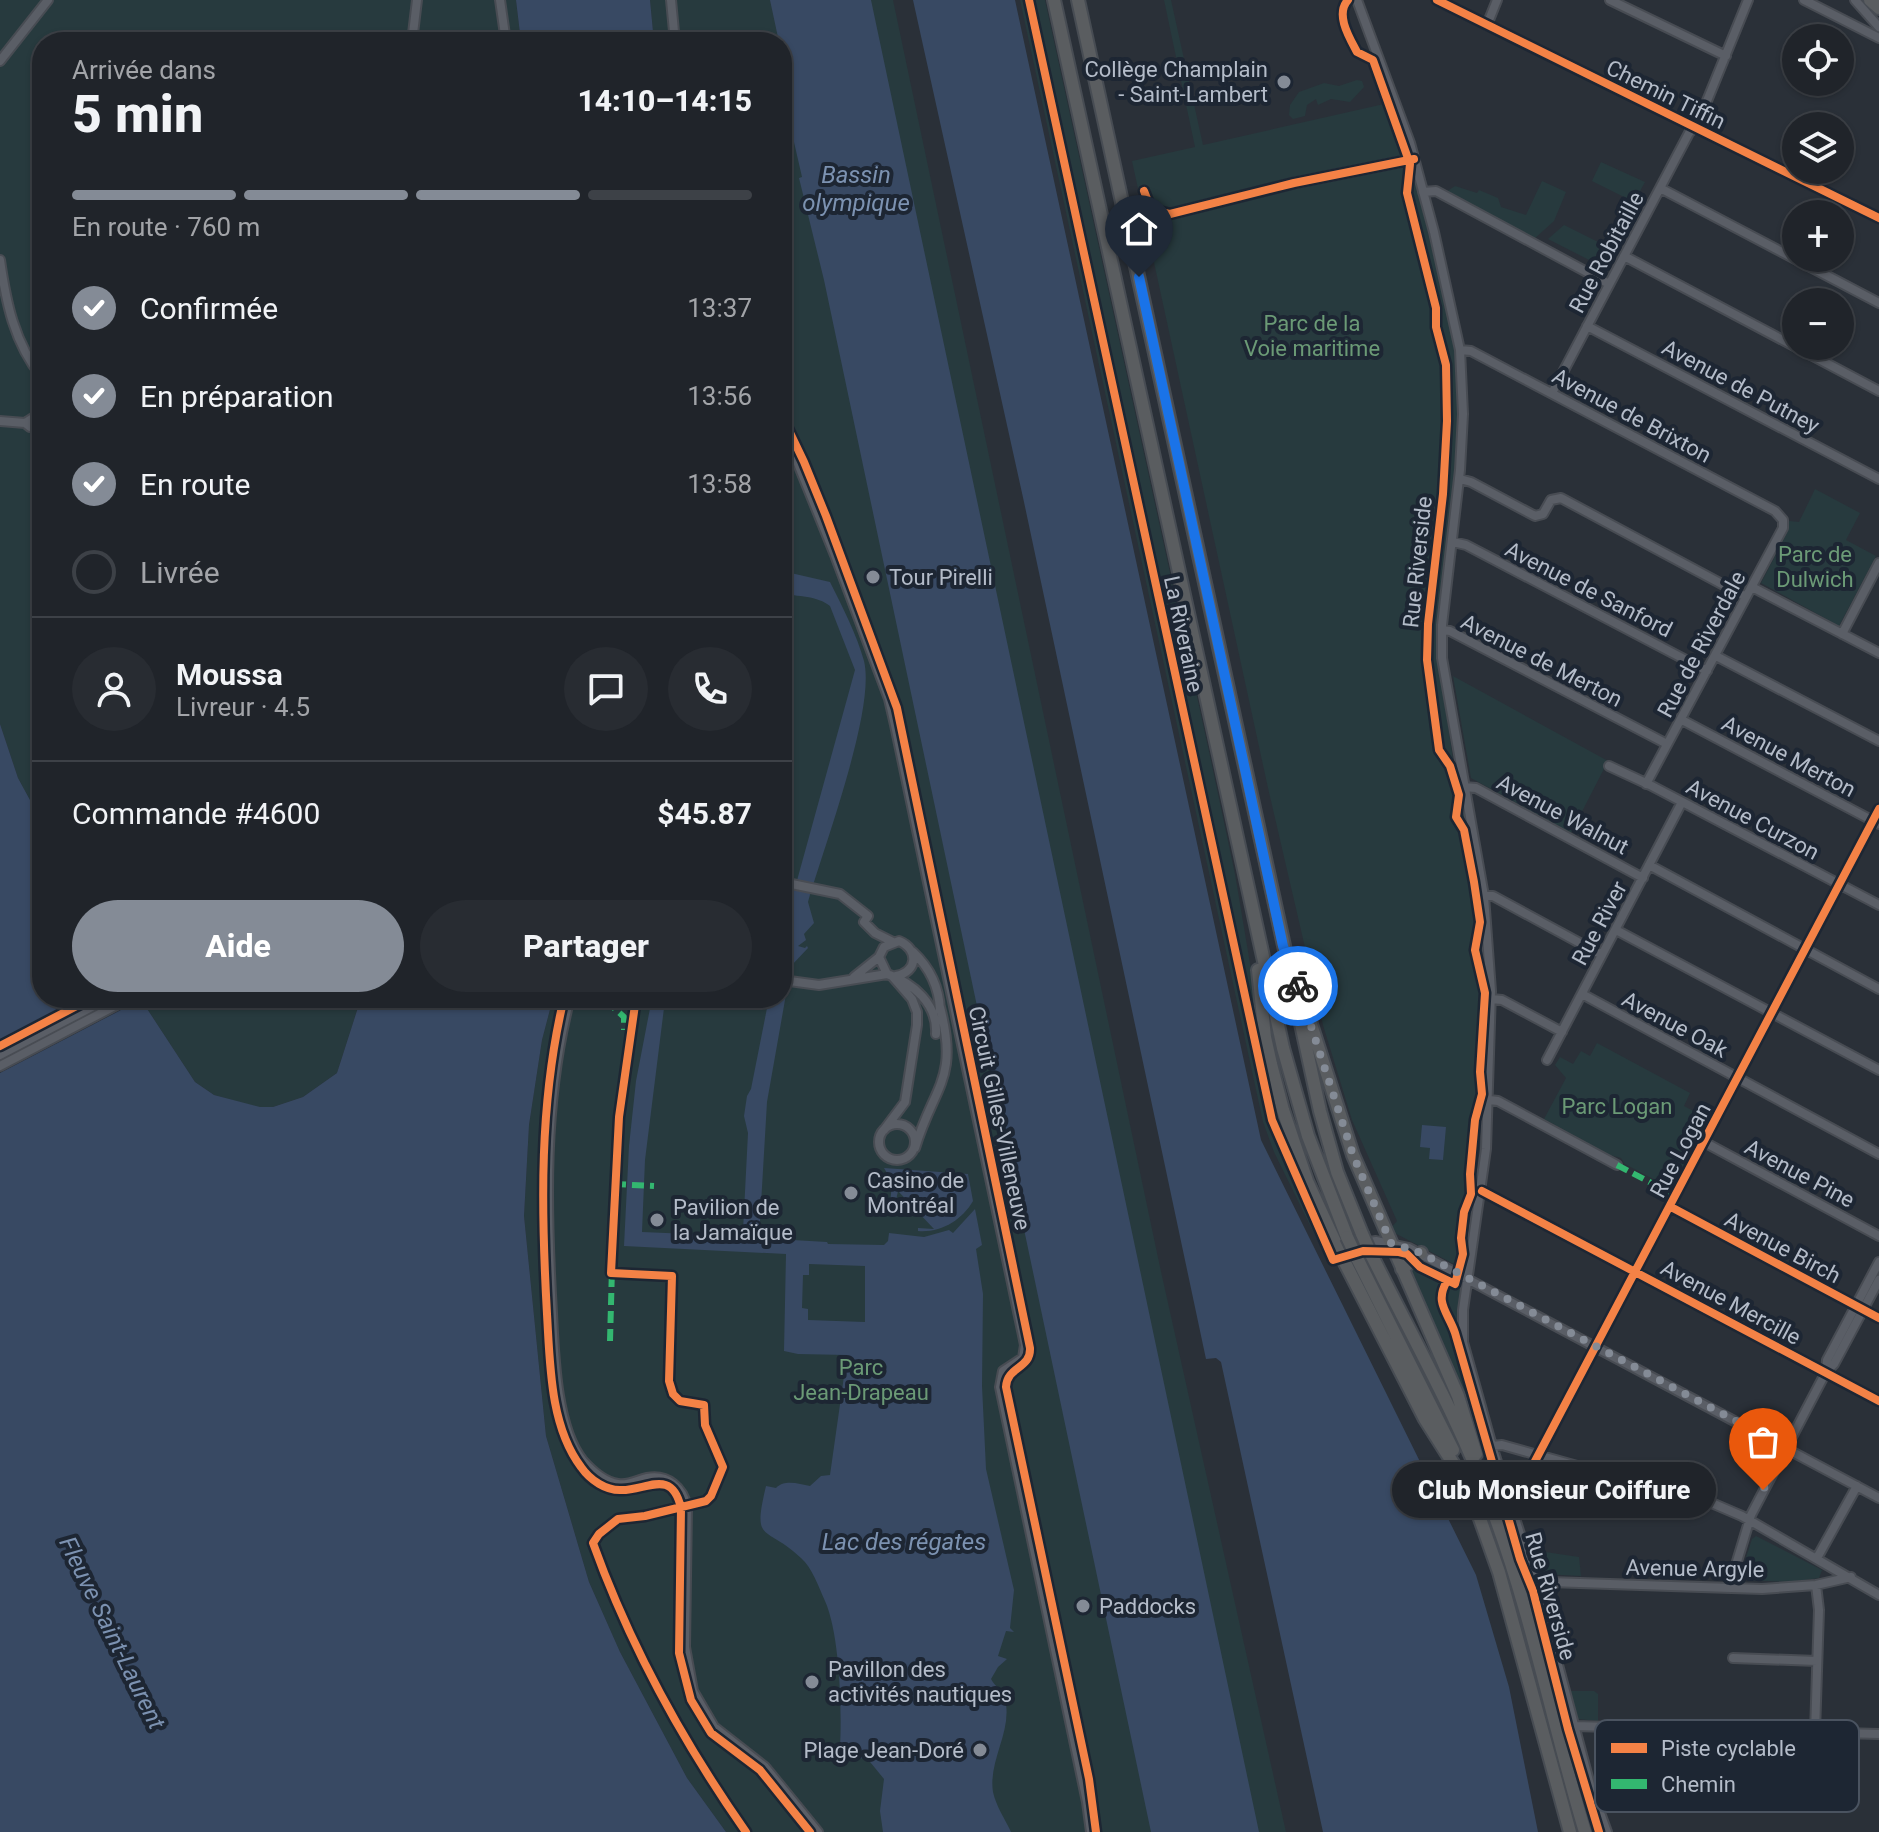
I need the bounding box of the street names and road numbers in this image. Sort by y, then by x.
street label: Chemin Tiffin [1602,55,1729,134]
street label: Rue Robitaille [1564,187,1649,317]
street label: Avenue de Putney [1658,335,1824,439]
street label: Avenue de Brixton [1548,363,1715,468]
street label: Rue Riverside [1398,495,1437,629]
street label: Avenue de Sanford [1501,537,1676,642]
street label: Rue de Riverdale [1652,567,1751,722]
street label: La Riveraine [1159,574,1208,695]
street label: Avenue de Merton [1457,609,1627,712]
street label: Avenue Merton [1718,711,1860,802]
street label: Avenue Walnut [1493,769,1633,860]
street label: Avenue Curzon [1682,774,1823,865]
street label: Rue River [1567,877,1632,969]
street label: Avenue Oak [1618,986,1732,1063]
street label: Circuit Gilles-Villeneuve [964,1004,1035,1232]
street label: Rue Logan [1645,1099,1716,1202]
street label: Avenue Pine [1741,1134,1859,1213]
street label: Avenue Birch [1721,1207,1845,1288]
street label: Avenue Mercille [1657,1255,1805,1350]
street label: Rue Riverside [1520,1529,1581,1663]
street label: Avenue Argyle [1625,1555,1765,1582]

